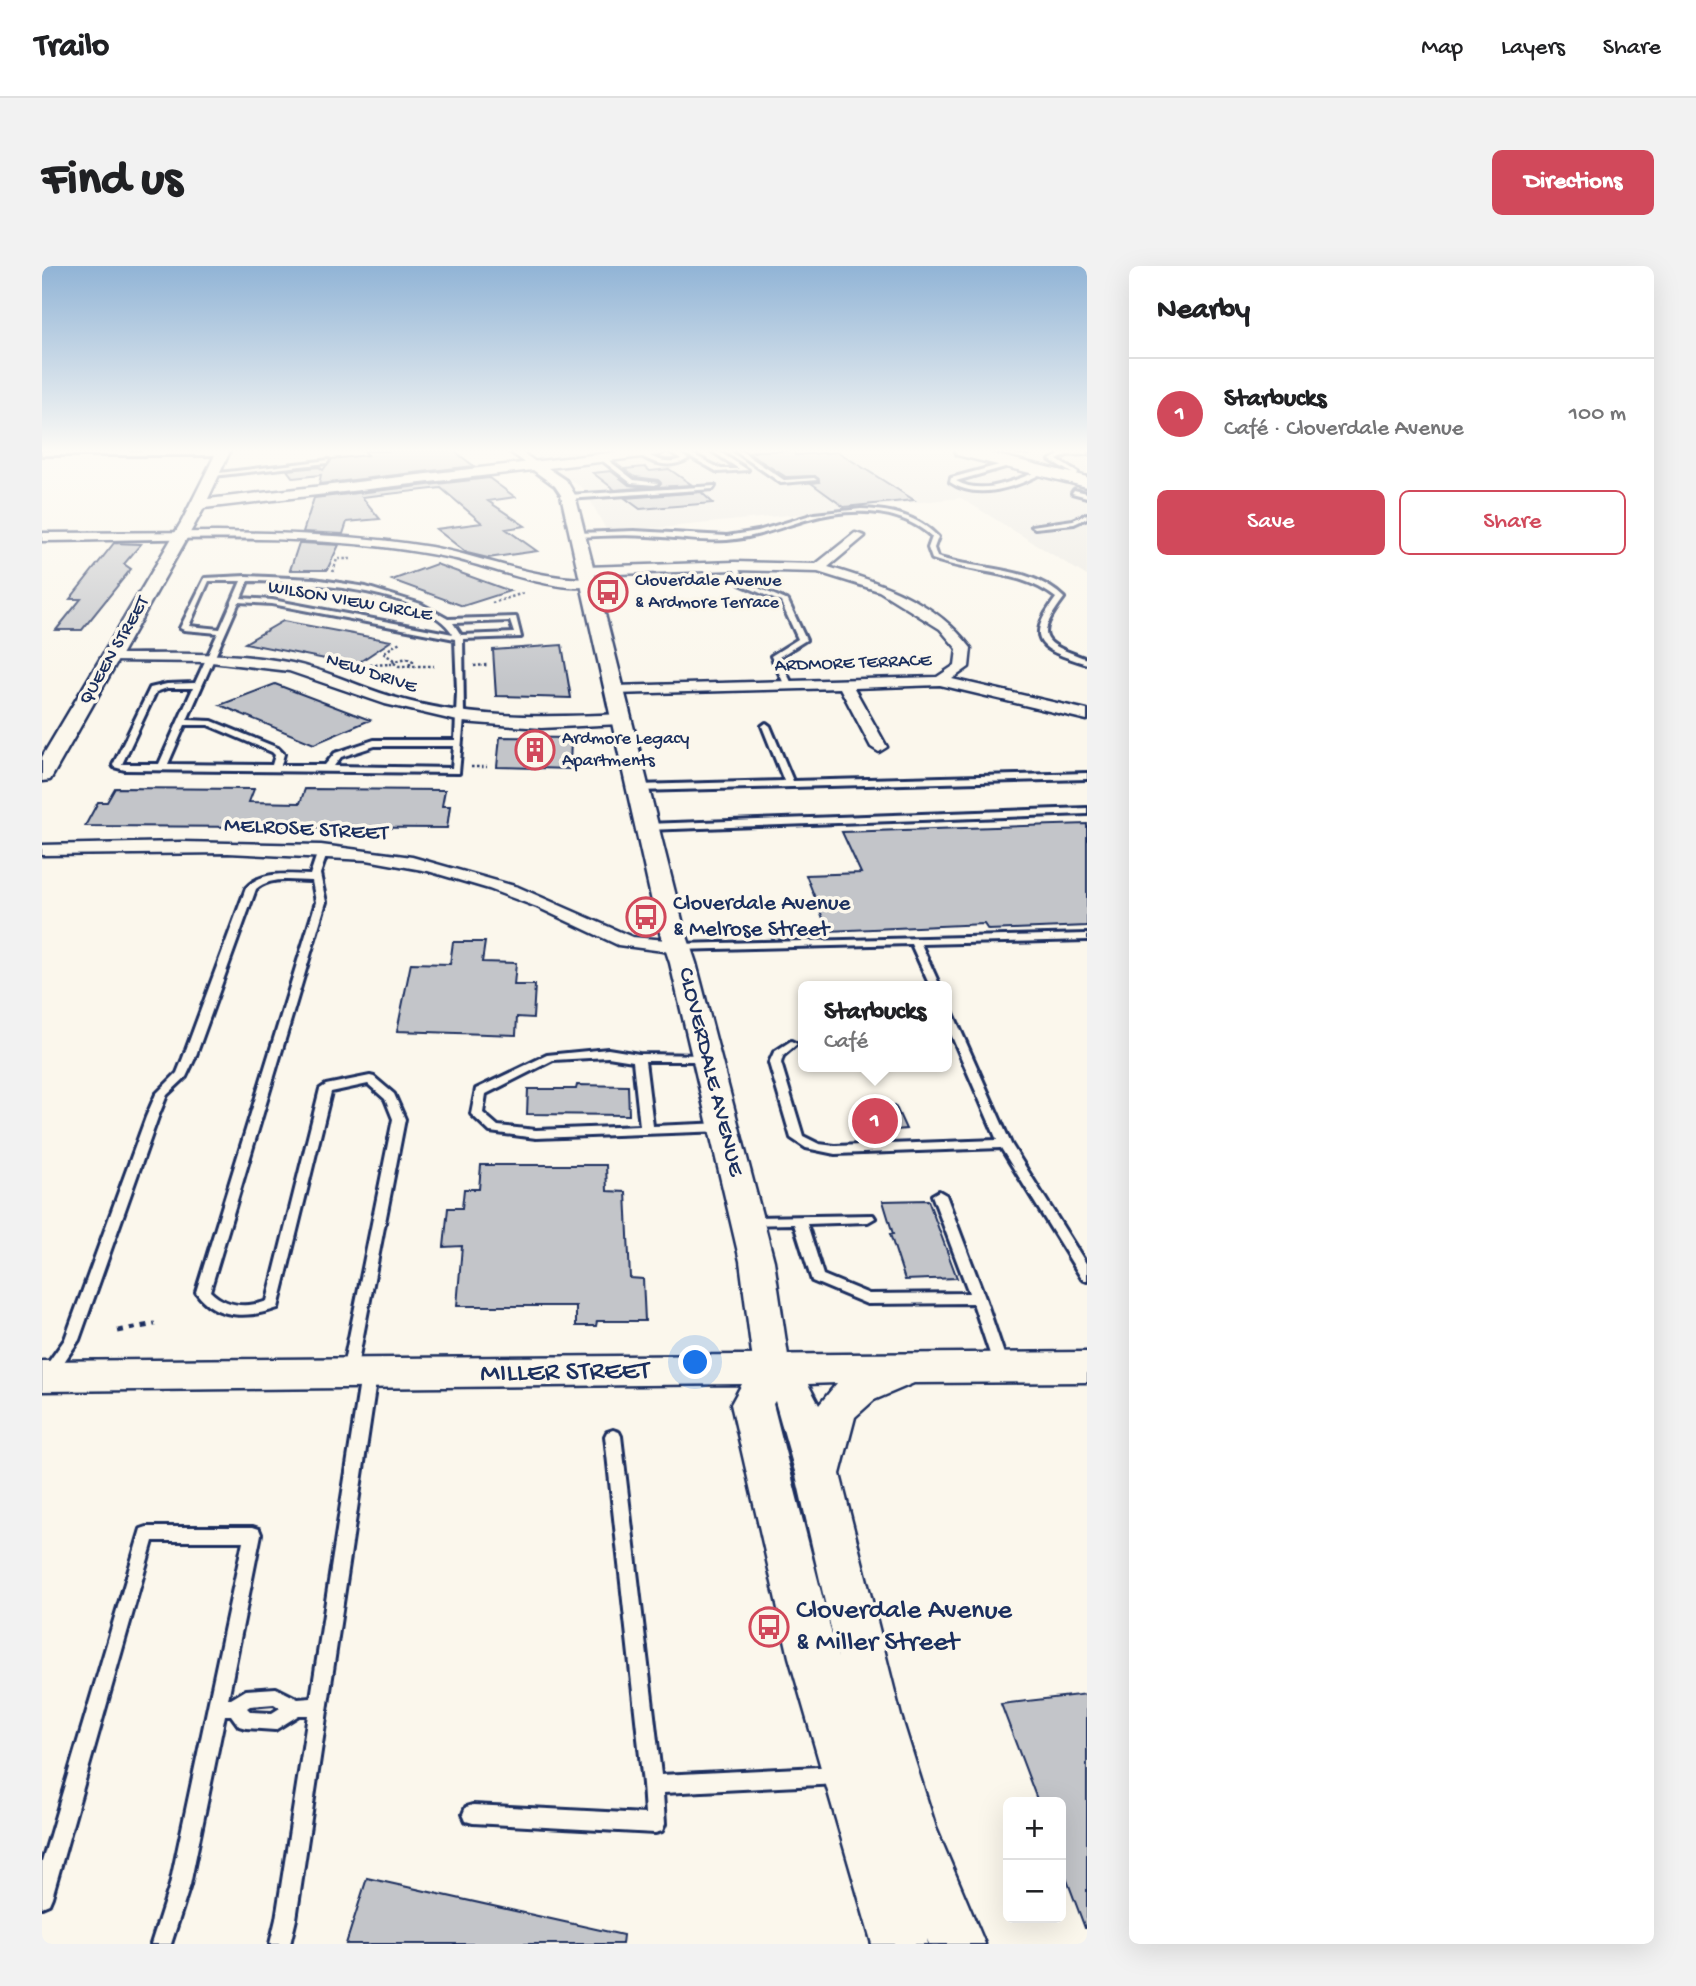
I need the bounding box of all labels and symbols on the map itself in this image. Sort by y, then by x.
place label: Cloverdale Avenue & Ardmore Terrace [635,570,782,615]
bus stop icon: Cloverdale Avenue & Ardmore Terrace [587,571,629,613]
street label: WILSON VIEW CIRCLE [266,576,435,628]
street label: QUEEN STREET [75,592,156,709]
street label: NEW DRIVE [323,649,420,700]
street label: ARDMORE TERRACE [774,650,933,678]
place label: Ardmore Legacy Apartments [562,728,690,773]
building icon: Ardmore Legacy Apartments [514,729,556,771]
street label: MELROSE STREET [223,812,390,848]
place label: Cloverdale Avenue & Melrose Street [673,891,852,944]
bus stop icon: Cloverdale Avenue & Melrose Street [625,896,667,938]
street label: CLOVERDALE AVENUE [671,965,749,1181]
pin: 1 [852,1095,898,1147]
your location [678,1345,712,1379]
street label: MILLER STREET [480,1355,651,1391]
place label: Cloverdale Avenue & Miller Street [796,1595,1013,1660]
bus stop icon: Cloverdale Avenue & Miller Street [748,1606,790,1648]

